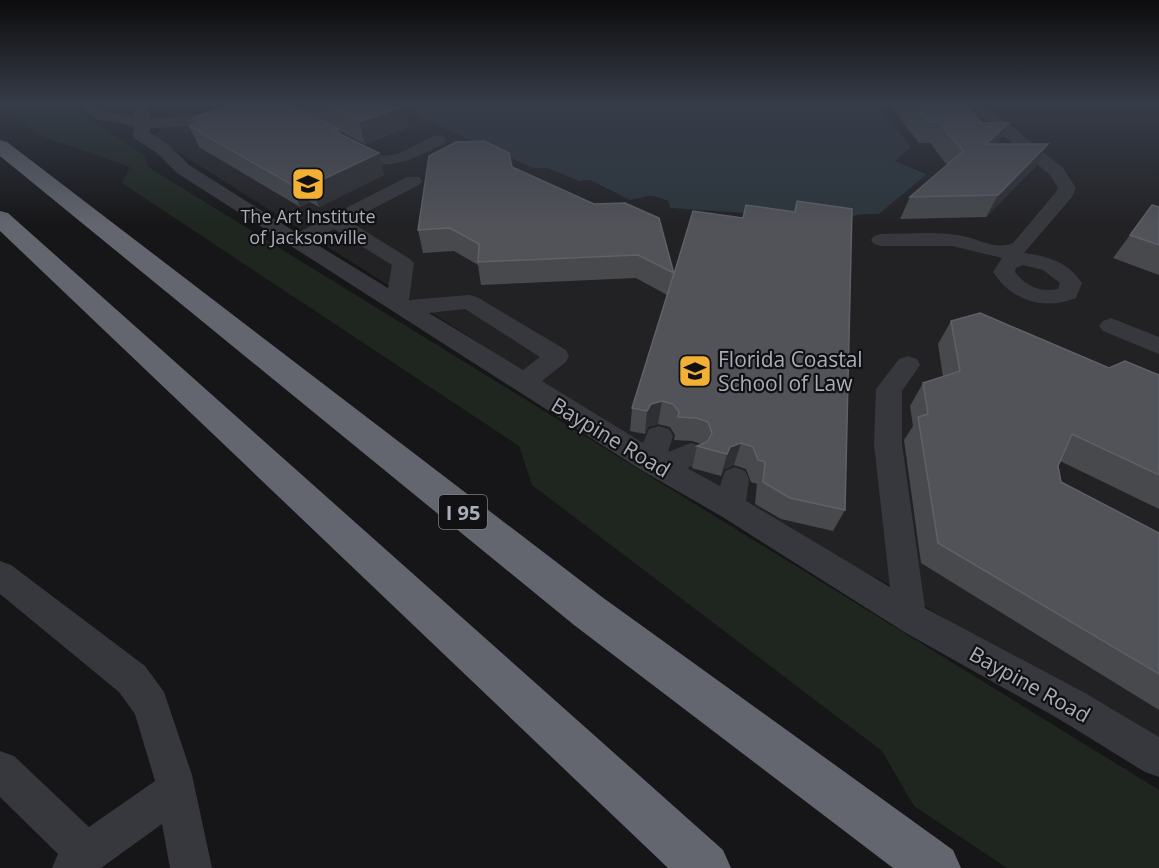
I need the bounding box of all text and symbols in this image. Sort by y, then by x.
school or university icon: The Art Institute of Jacksonville [290,166,326,202]
place label: The Art Institute of Jacksonville [240,204,376,249]
place label: Florida Coastal School of Law [718,345,863,397]
school or university icon: Florida Coastal School of Law [677,353,713,389]
street label: Baypine Road [546,390,676,484]
road number: I 95 [439,495,487,529]
street label: Baypine Road [965,639,1095,729]

